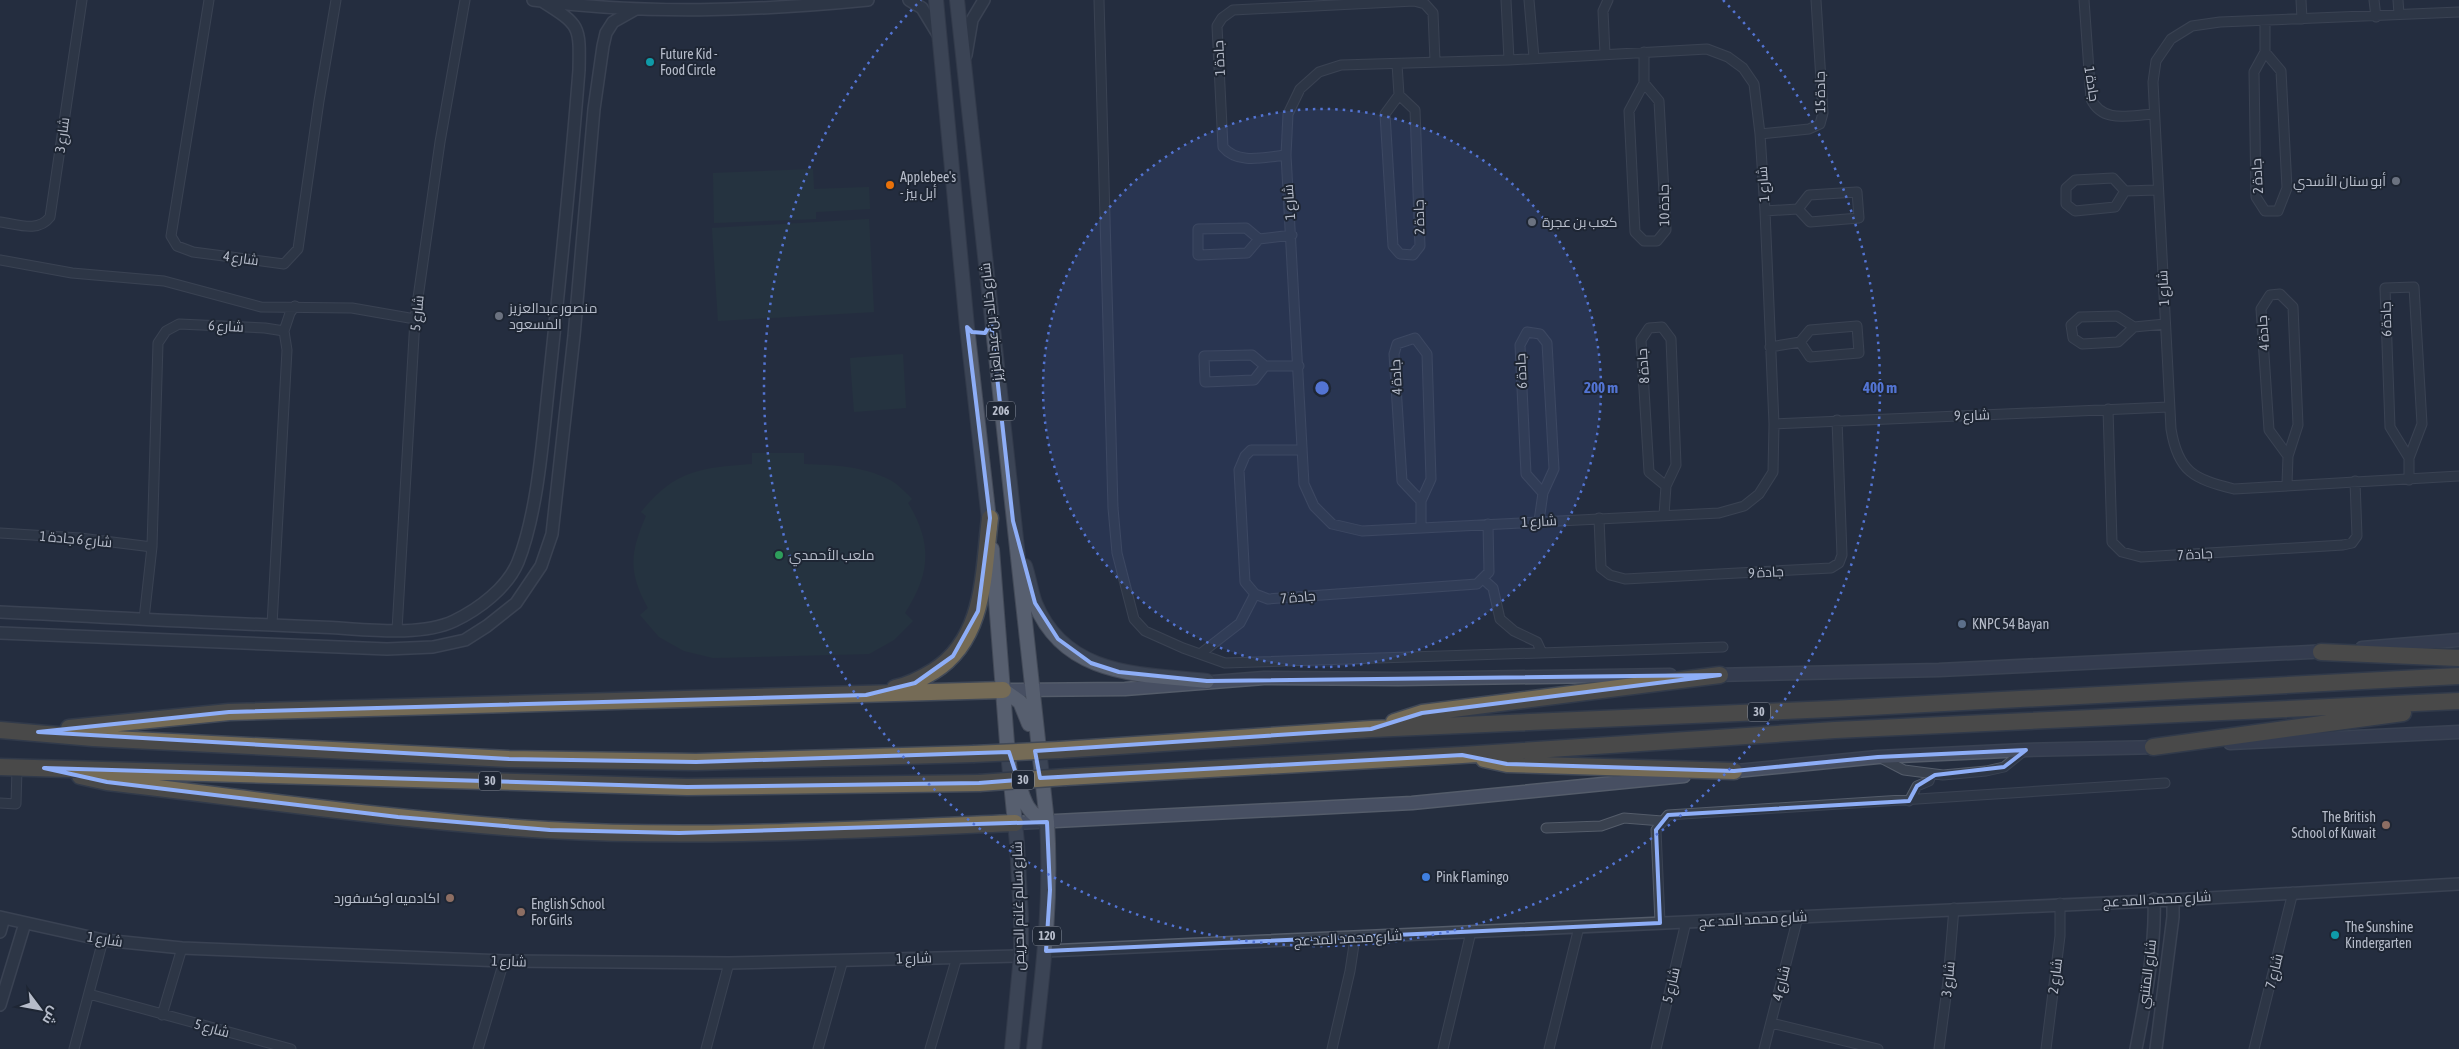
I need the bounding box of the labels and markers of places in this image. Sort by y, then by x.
place label: Future Kid - Food Circle [660,46,718,78]
marker: Future Kid - Food Circle [644,56,656,68]
place label: Applebee's - أبل بيز [900,169,956,201]
place label: أبو سنان الأسدي [2293,172,2386,193]
marker: أبو سنان الأسدي [2390,175,2402,187]
marker: Applebee's - أبل بيز [884,179,896,191]
place label: كعب بن عجرة [1542,214,1618,230]
marker: كعب بن عجرة [1526,216,1538,228]
place label: منصور عبدالعزيز المسعود [508,300,597,332]
marker: منصور عبدالعزيز المسعود [493,310,505,322]
centre of rings [1313,379,1331,397]
place label: ملعب الأحمدي [789,547,875,567]
marker: ملعب الأحمدي [773,549,785,561]
place label: KNPC 54 Bayan [1972,616,2049,632]
marker: KNPC 54 Bayan [1956,618,1968,630]
place label: The British School of Kuwait [2292,809,2376,841]
marker: The British School of Kuwait [2380,819,2392,831]
place label: Pink Flamingo [1436,869,1509,885]
marker: Pink Flamingo [1420,871,1432,883]
place label: اكادميه اوكسفورد [334,890,440,906]
marker: اكادميه اوكسفورد [444,892,456,904]
place label: English School For Girls [531,896,605,928]
marker: English School For Girls [515,906,527,918]
place label: The Sunshine Kindergarten [2345,919,2413,951]
marker: The Sunshine Kindergarten [2329,929,2341,941]

